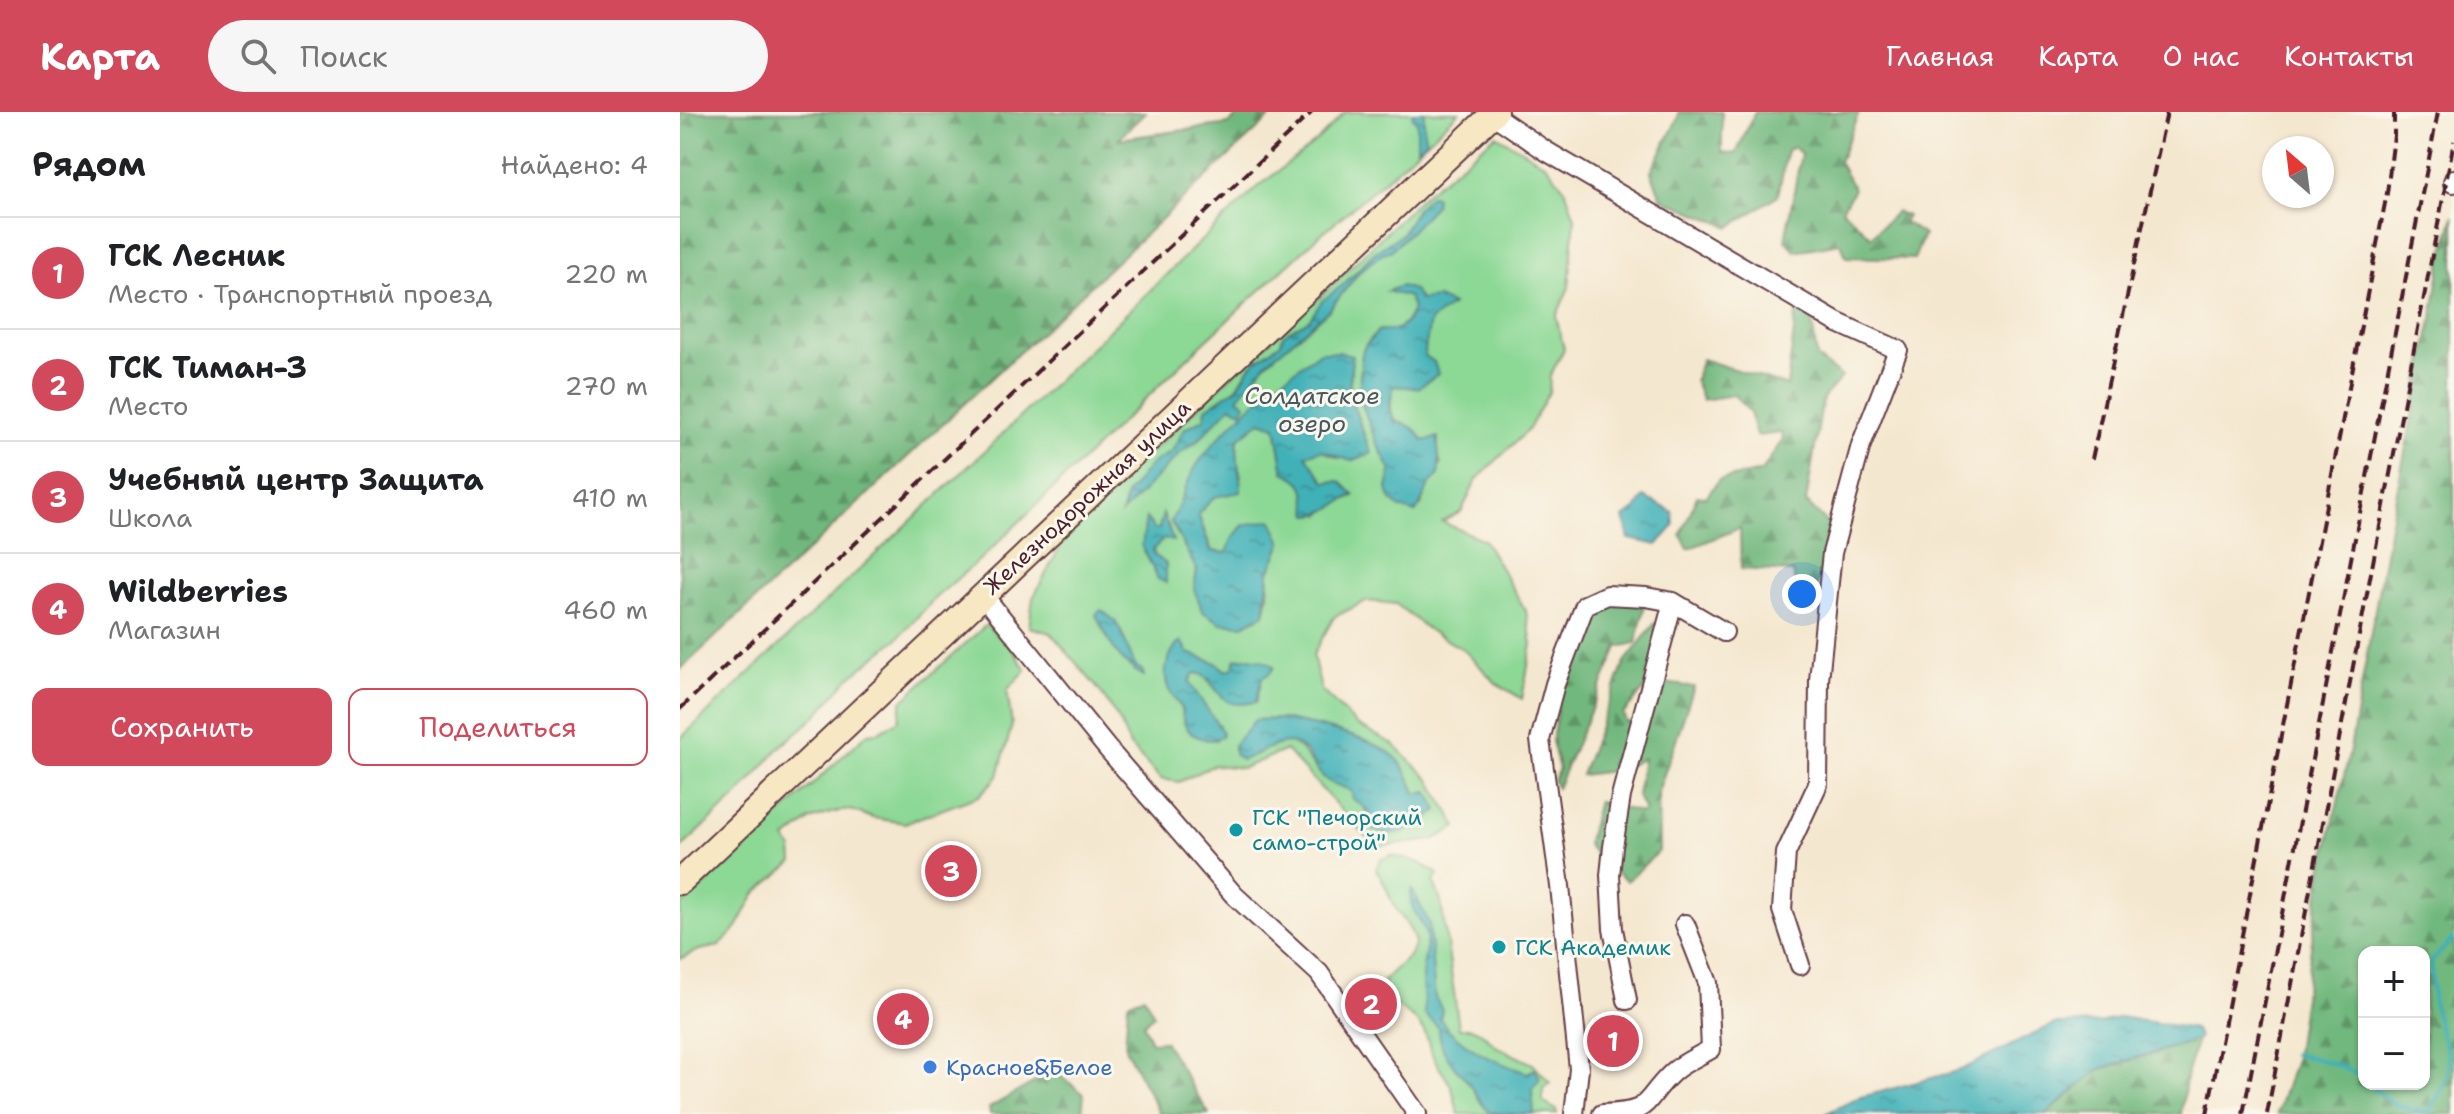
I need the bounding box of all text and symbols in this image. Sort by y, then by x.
search box [208,20,768,92]
text: Карта [40,31,160,82]
icon: search [236,34,280,78]
text: Поиск [300,36,388,77]
text: Главная [1886,37,1994,75]
text: Карта [2038,37,2118,75]
text: О нас [2162,37,2240,75]
text: Контакты [2284,37,2414,75]
north arrow [2262,136,2334,208]
text: Рядом [32,141,146,187]
text: Найдено: 4 [501,147,648,182]
text: ГСК Лесник [108,235,285,276]
text: 1 [52,256,64,291]
text: 220 m [564,256,648,291]
text: Место · Транспортный проезд [108,276,492,311]
text: ГСК Тиман-3 [108,347,307,388]
text: 2 [49,368,67,403]
text: 270 m [565,368,648,403]
water label: Солдатское озеро [1244,380,1380,440]
text: Место [108,388,189,423]
street label: Железнодорожная улица [977,393,1197,601]
text: Учебный центр Защита [108,459,484,500]
text: 3 [49,480,67,515]
text: 410 m [571,480,648,515]
text: Школа [108,500,192,535]
text: Wildberries [108,571,288,612]
your location [1782,574,1822,614]
text: 4 [49,592,67,627]
text: 460 m [563,592,648,627]
text: Магазин [108,612,221,647]
button: Сохранить [32,688,332,766]
button: Поделиться [348,688,648,766]
place label: ГСК "Печорский само-строй" [1252,803,1422,857]
marker: ГСК "Печорский само-строй" [1227,821,1245,839]
pin: 3 [925,841,977,901]
place label: ГСК Академик [1515,933,1671,962]
marker: ГСК Академик [1490,938,1508,956]
map controls [2358,946,2430,1090]
button: + [2358,946,2430,1018]
pin: 2 [1345,974,1397,1034]
pin: 4 [877,989,929,1049]
pin: 1 [1587,1011,1639,1071]
button: − [2358,1018,2430,1090]
place label: Красное&Белое [946,1053,1113,1082]
marker: Красное&Белое [921,1058,939,1076]

